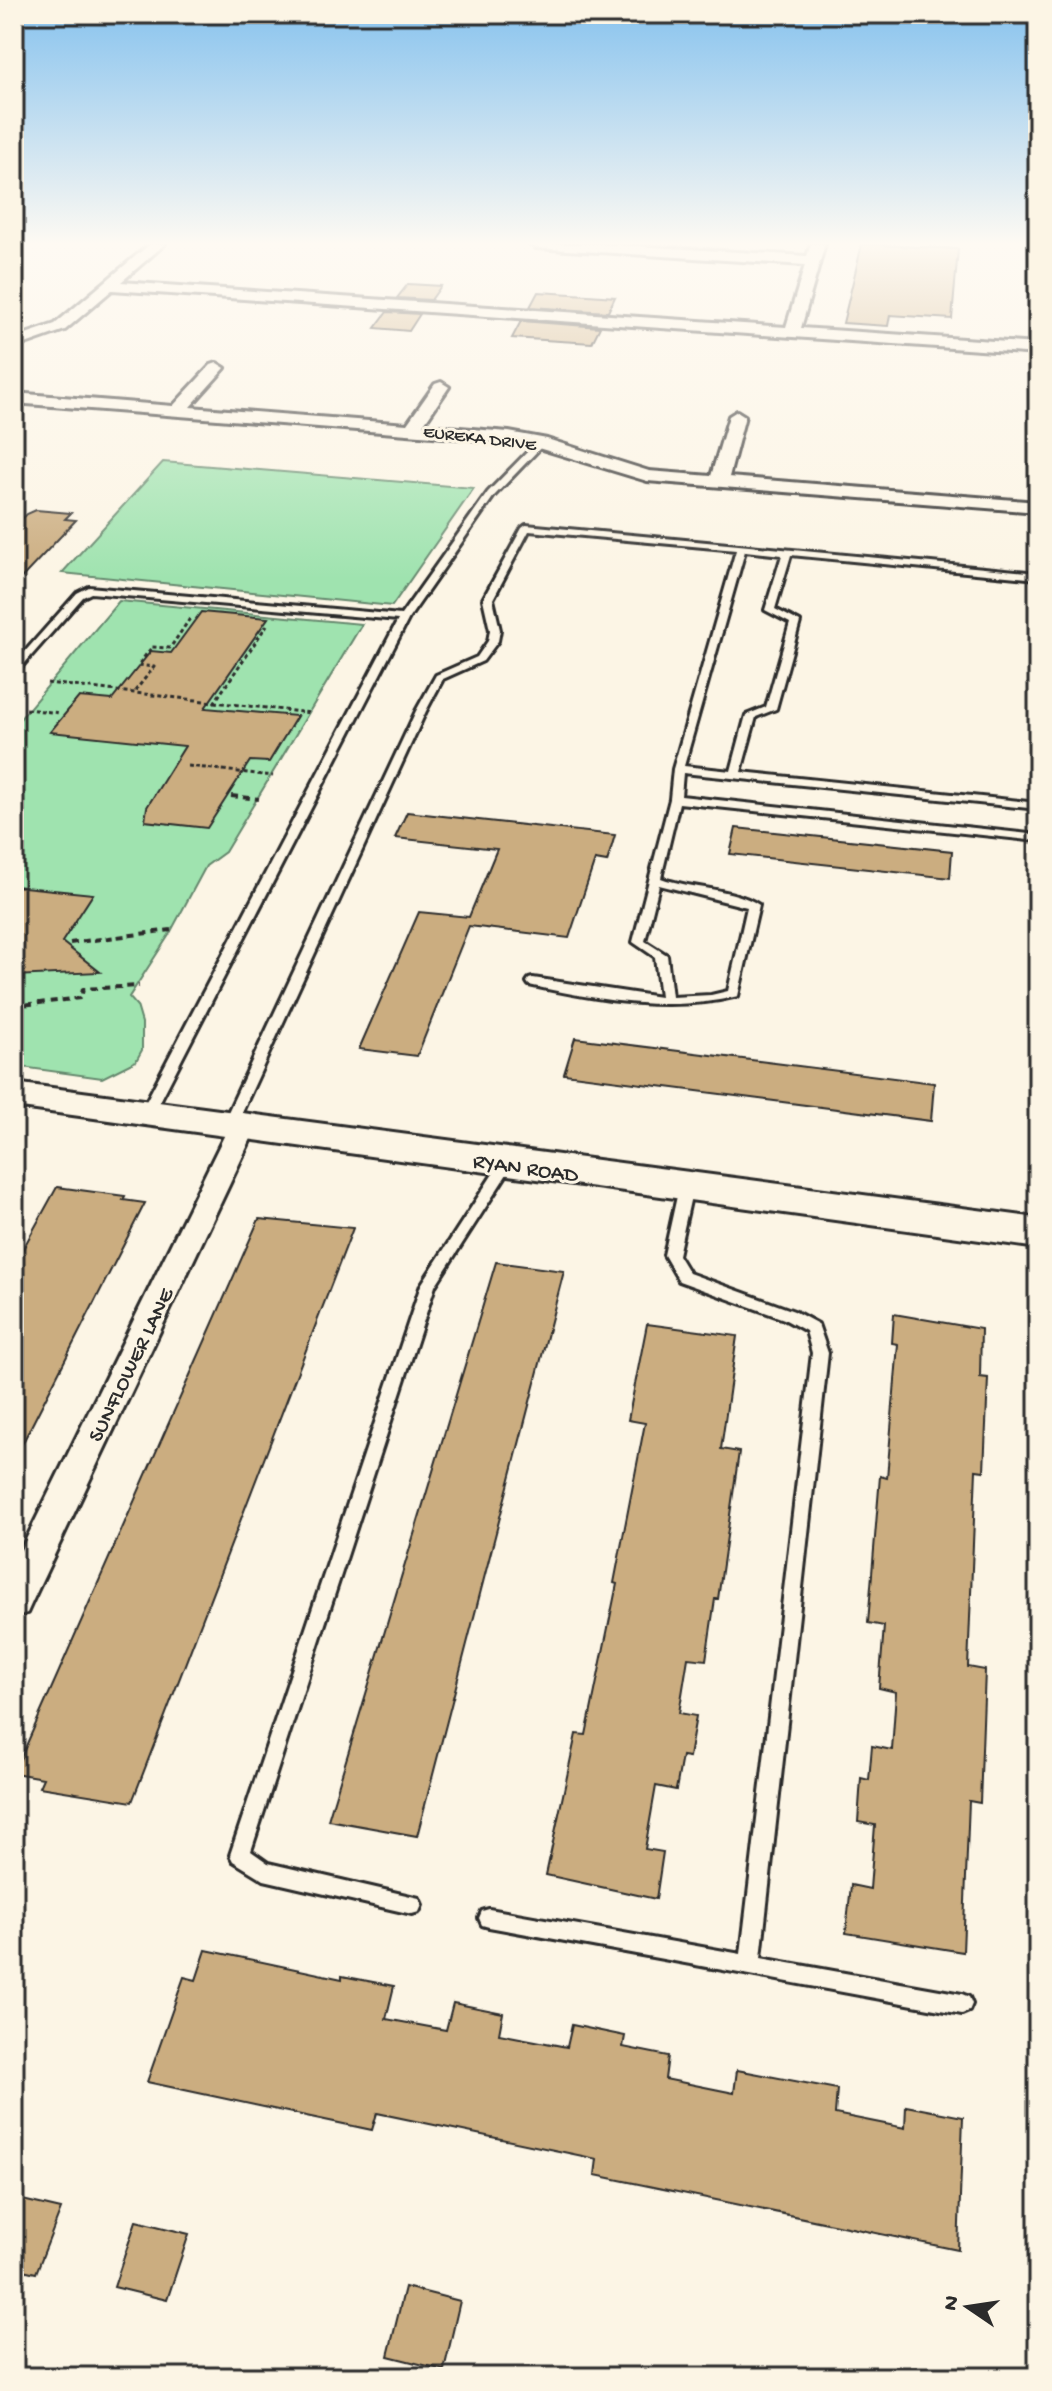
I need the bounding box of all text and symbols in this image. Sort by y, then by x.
street label: EUREKA DRIVE [422,422,538,457]
street label: RYAN ROAD [471,1150,581,1190]
street label: SUNFLOWER LANE [84,1283,182,1447]
north arrow [928,2267,1008,2347]
text: N [938,2293,967,2313]

